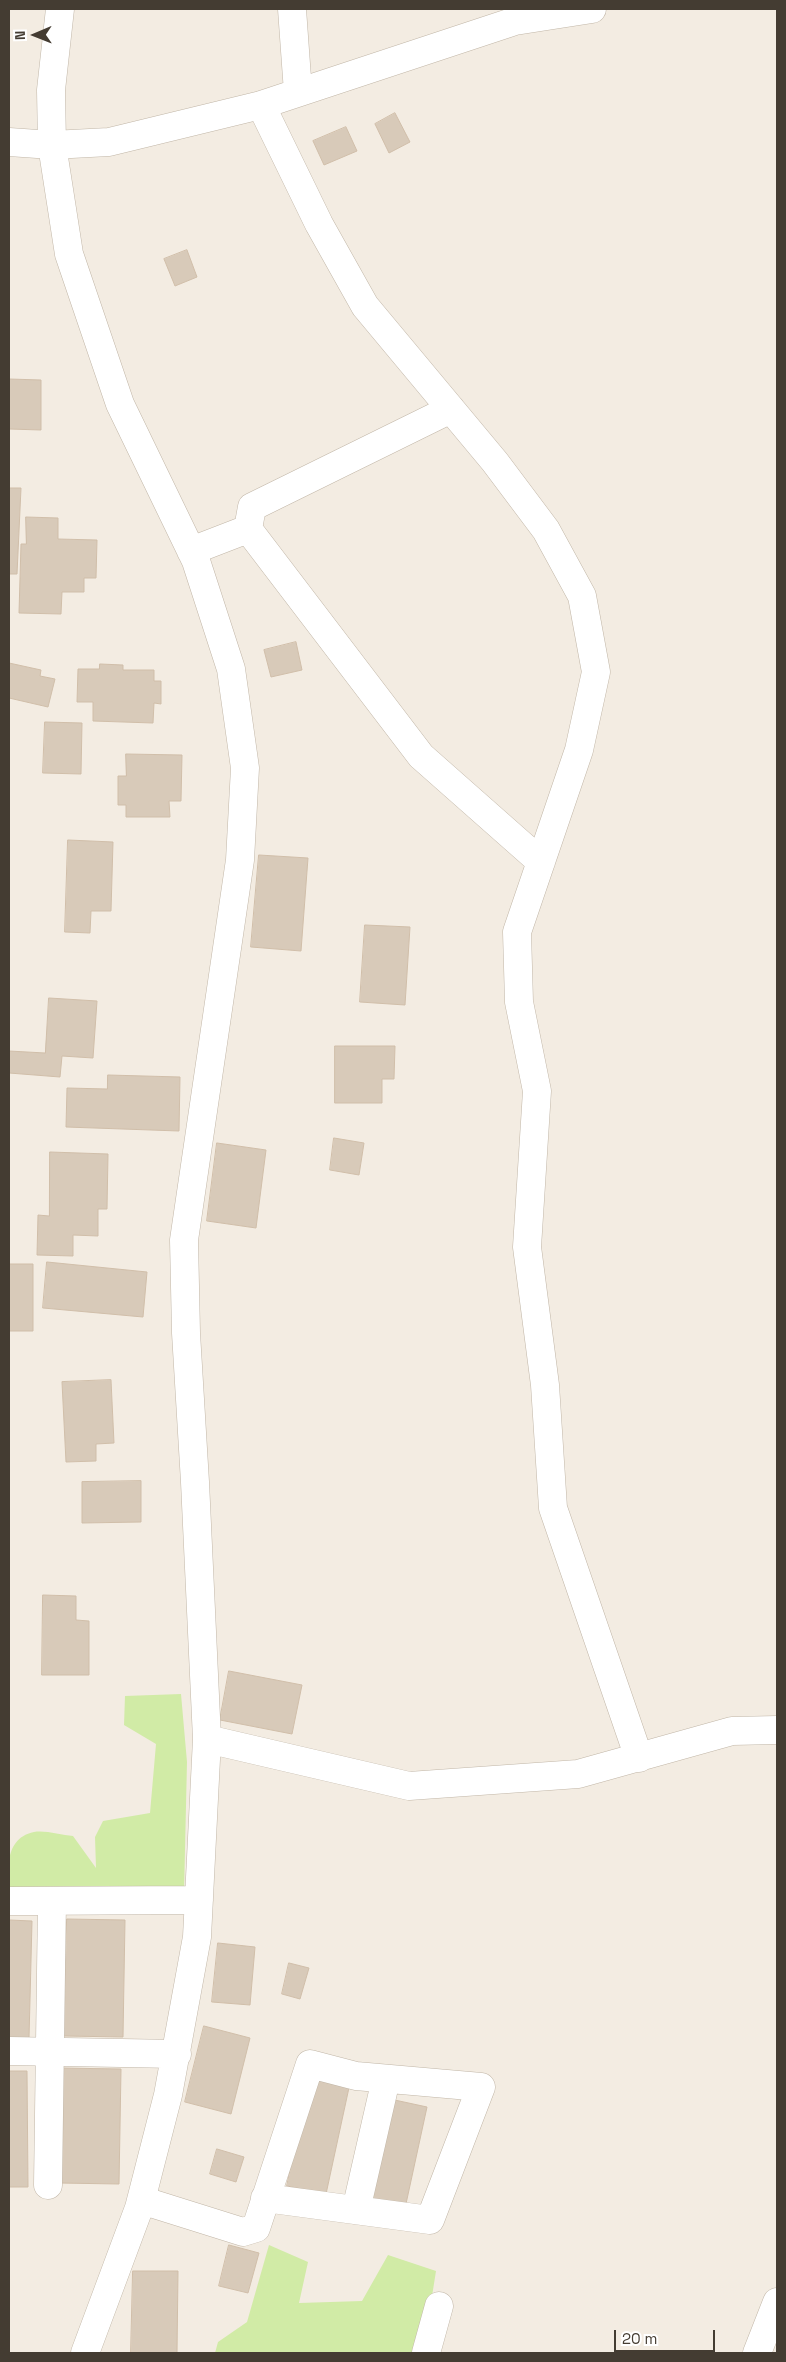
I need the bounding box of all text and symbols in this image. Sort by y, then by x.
north arrow [10,10,60,60]
text: N [11,30,29,40]
scale bar [616,2320,717,2352]
text: 20 m [622,2329,657,2348]

